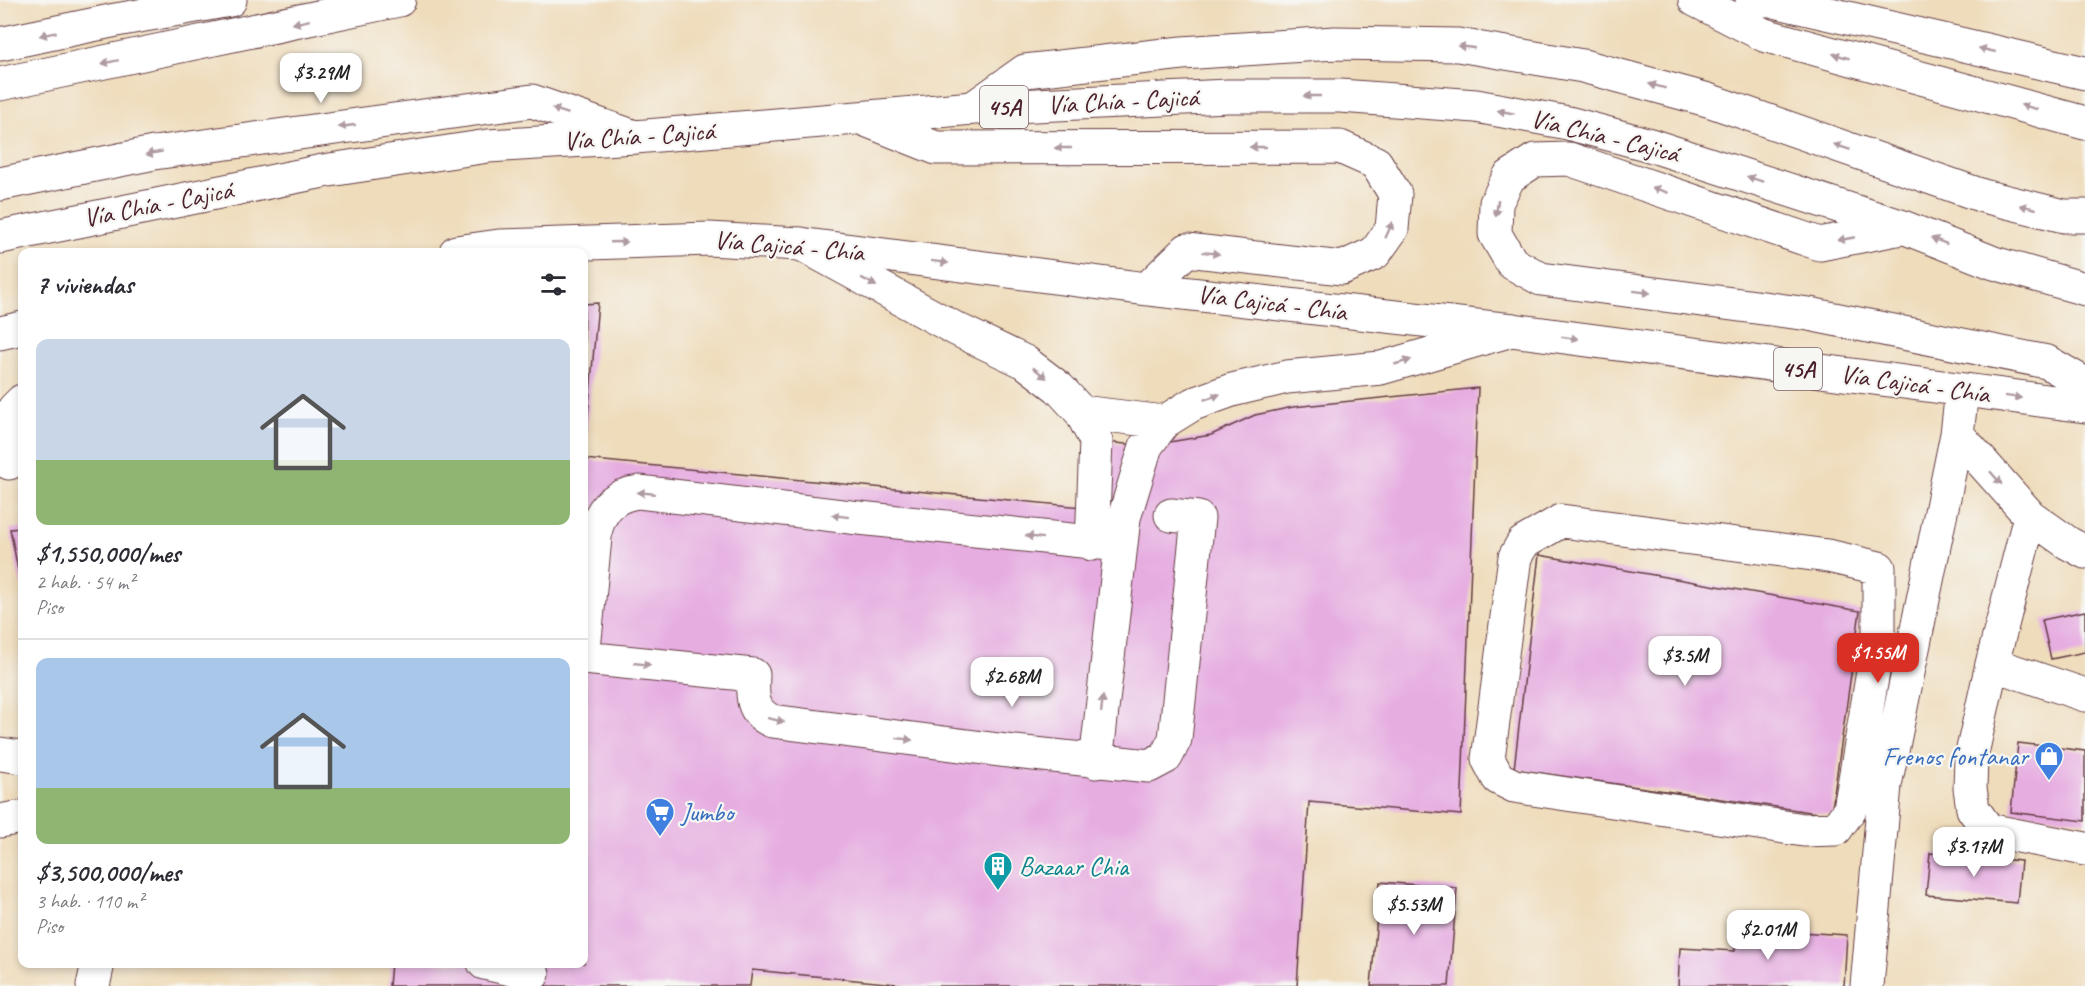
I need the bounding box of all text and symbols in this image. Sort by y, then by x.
one-way arrow [291,17,310,27]
one-way arrow [39,30,58,39]
one-way arrow [1457,42,1476,51]
one-way arrow [1978,45,1996,55]
one-way arrow [1831,50,1850,60]
pin: $3.29M [272,53,370,104]
one-way arrow [100,58,119,67]
text: $3.29M [294,60,348,85]
street label: Vía Chía - Cajicá [1047,80,1202,121]
one-way arrow [1648,81,1666,91]
road number: 45A [980,86,1028,128]
one-way arrow [1302,91,1321,101]
street label: Vía Chía - Cajicá [1528,102,1685,171]
one-way arrow [2019,102,2037,111]
one-way arrow [551,105,569,115]
one-way arrow [1496,107,1515,116]
street label: Vía Chía - Cajicá [562,114,718,158]
one-way arrow [338,122,357,131]
one-way arrow [1833,141,1851,151]
one-way arrow [1249,142,1268,152]
one-way arrow [1054,143,1073,153]
one-way arrow [145,149,164,158]
street label: Vía Chía - Cajicá [81,173,238,235]
one-way arrow [1746,173,1764,183]
one-way arrow [1651,185,1669,195]
one-way arrow [1492,199,1501,218]
one-way arrow [2018,201,2037,211]
one-way arrow [1384,222,1393,239]
street label: Vía Cajicá - Chía [713,223,867,269]
one-way arrow [1836,235,1855,244]
one-way arrow [1930,236,1948,246]
one-way arrow [610,237,629,246]
one-way arrow [1202,248,1221,258]
one-way arrow [931,257,950,266]
text: 7 viviendas [36,268,133,301]
icon: filters [537,268,570,301]
one-way arrow [861,277,878,287]
street label: Vía Cajicá - Chía [1195,277,1350,329]
one-way arrow [1633,287,1652,297]
one-way arrow [1561,333,1580,343]
road number: 45A [1774,348,1822,390]
one-way arrow [1394,356,1413,366]
street label: Vía Cajicá - Chía [1838,357,1993,411]
one-way arrow [1033,367,1048,379]
icon: home [249,378,357,486]
one-way arrow [1203,391,1221,401]
one-way arrow [2004,393,2023,402]
one-way arrow [1989,470,2002,485]
one-way arrow [637,488,656,498]
one-way arrow [830,511,849,521]
one-way arrow [1024,532,1043,542]
text: $1,550,000/mes [36,537,180,570]
text: 2 hab. · 54 m² [36,570,134,595]
text: Piso [36,595,63,620]
pin: $1.55M [1829,633,1927,684]
pin: $3.5M [1643,636,1727,687]
text: $1.55M [1851,640,1905,665]
text: $3.5M [1662,643,1708,668]
pin: $2.68M [963,657,1061,708]
one-way arrow [632,659,651,669]
text: $2.68M [985,664,1039,689]
one-way arrow [1098,694,1107,713]
icon: home [249,697,357,805]
one-way arrow [766,716,785,726]
one-way arrow [894,734,913,743]
place label: Frenos fontanar [1883,740,2030,773]
shop icon: Frenos fontanar [2033,740,2065,782]
supermarket icon: Jumbo [644,796,676,838]
place label: Jumbo [679,796,736,829]
pin: $3.17M [1925,827,2023,878]
text: $3.17M [1947,834,2001,859]
building icon: Bazaar Chia [982,850,1014,892]
place label: Bazaar Chia [1019,850,1130,883]
text: $3,500,000/mes [36,856,181,889]
pin: $5.53M [1365,885,1463,936]
text: 3 hab. · 110 m² [36,889,143,914]
text: $5.53M [1387,892,1441,917]
pin: $2.01M [1719,910,1817,961]
text: Piso [36,914,63,939]
text: $2.01M [1741,917,1795,942]

